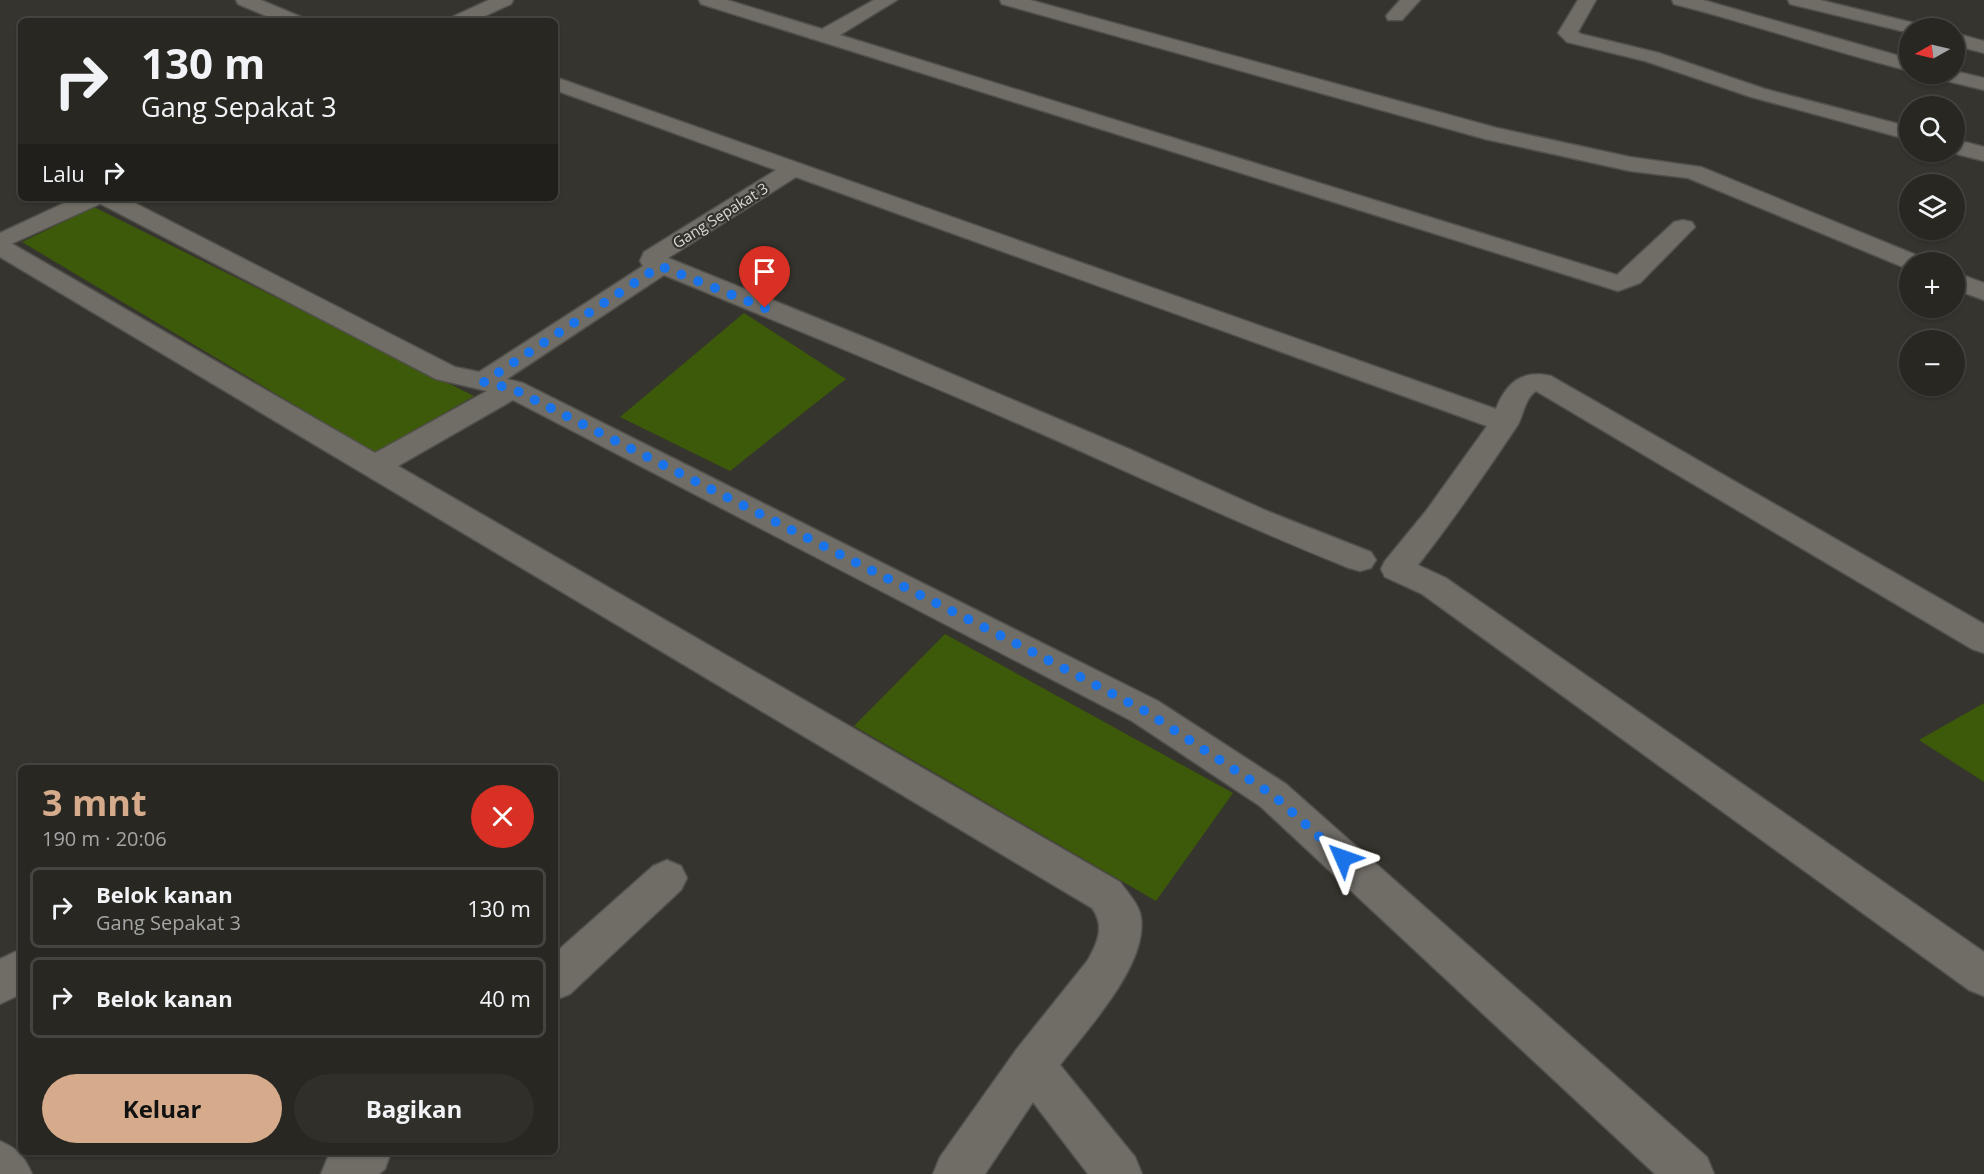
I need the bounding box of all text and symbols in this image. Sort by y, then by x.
north arrow [1899,18,1965,84]
map controls [1899,18,1965,396]
text: 130 m [141,34,265,91]
icon: right [42,42,120,120]
text: Gang Sepakat 3 [141,88,337,125]
button: search [1899,96,1965,162]
icon: right [97,156,130,189]
text: Lalu [42,158,85,188]
button: layers [1899,174,1965,240]
street label: Gang Sepakat 3 [669,178,771,252]
pin [739,246,790,308]
button: + [1899,252,1965,318]
icon: arrive [748,255,781,288]
button: − [1899,330,1965,396]
text: 3 mnt [42,778,147,827]
button: close [471,785,534,848]
text: 190 m · 20:06 [42,825,167,852]
position arrow [1311,826,1375,890]
text: Belok kanan [96,879,233,909]
icon: right [45,891,78,924]
text: 130 m [467,893,531,923]
text: Gang Sepakat 3 [96,909,241,936]
icon: right [45,981,78,1014]
text: Belok kanan [96,983,233,1013]
text: 40 m [480,983,531,1013]
button: Keluar [42,1074,282,1143]
button: Bagikan [294,1074,534,1143]

